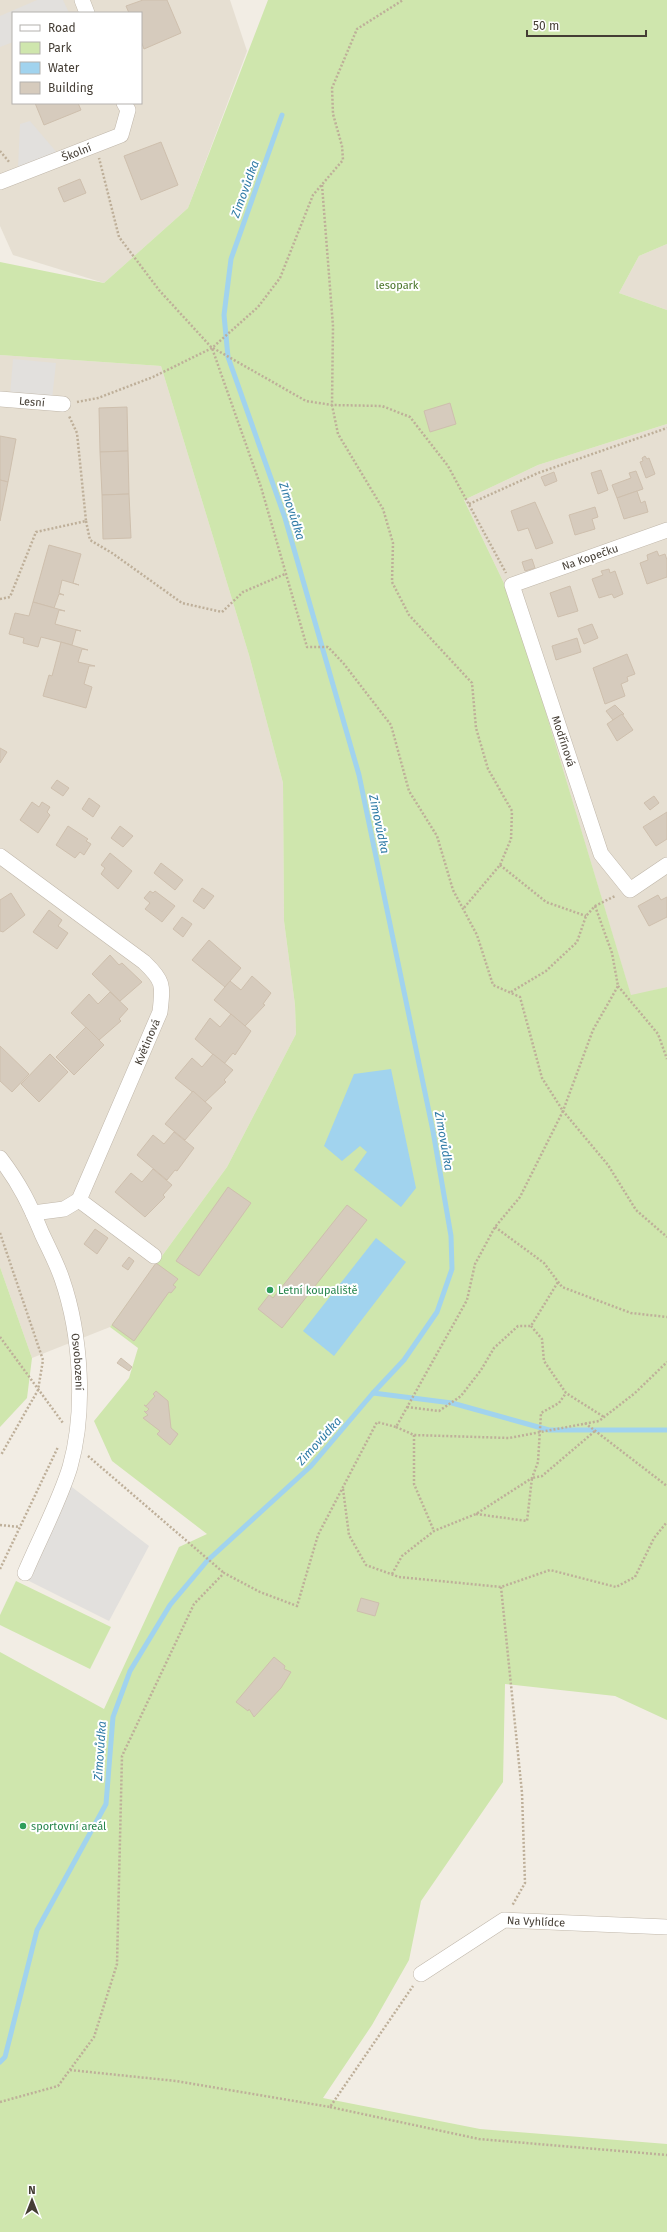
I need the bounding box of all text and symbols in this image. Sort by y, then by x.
legend [12,12,142,104]
scale bar [527,12,646,38]
text: 50 m [533,19,559,33]
text: Road [48,21,76,35]
text: Park [48,41,72,55]
text: Water [48,61,80,75]
text: Building [48,81,94,95]
street label: Školní [60,141,93,164]
water label: Zimovůdka [228,158,262,220]
park label: lesopark [375,279,419,292]
street label: Lesní [18,395,45,410]
water label: Zimovůdka [276,479,308,542]
street label: Na Kopečku [560,542,620,573]
street label: Modřínová [549,714,578,769]
water label: Zimovůdka [366,792,392,855]
street label: Květinová [132,1017,163,1067]
water label: Zimovůdka [432,1109,456,1172]
place label: Letní koupaliště [278,1284,358,1297]
marker: Letní koupaliště [265,1285,275,1295]
street label: Osvobození [68,1332,86,1391]
water label: Zimovůdka [293,1414,344,1469]
water label: Zimovůdka [91,1721,109,1782]
place label: sportovní areál [31,1820,106,1833]
marker: sportovní areál [18,1821,28,1831]
street label: Na Vyhlídce [507,1914,565,1930]
north arrow [12,2180,52,2220]
text: N [28,2184,36,2197]

